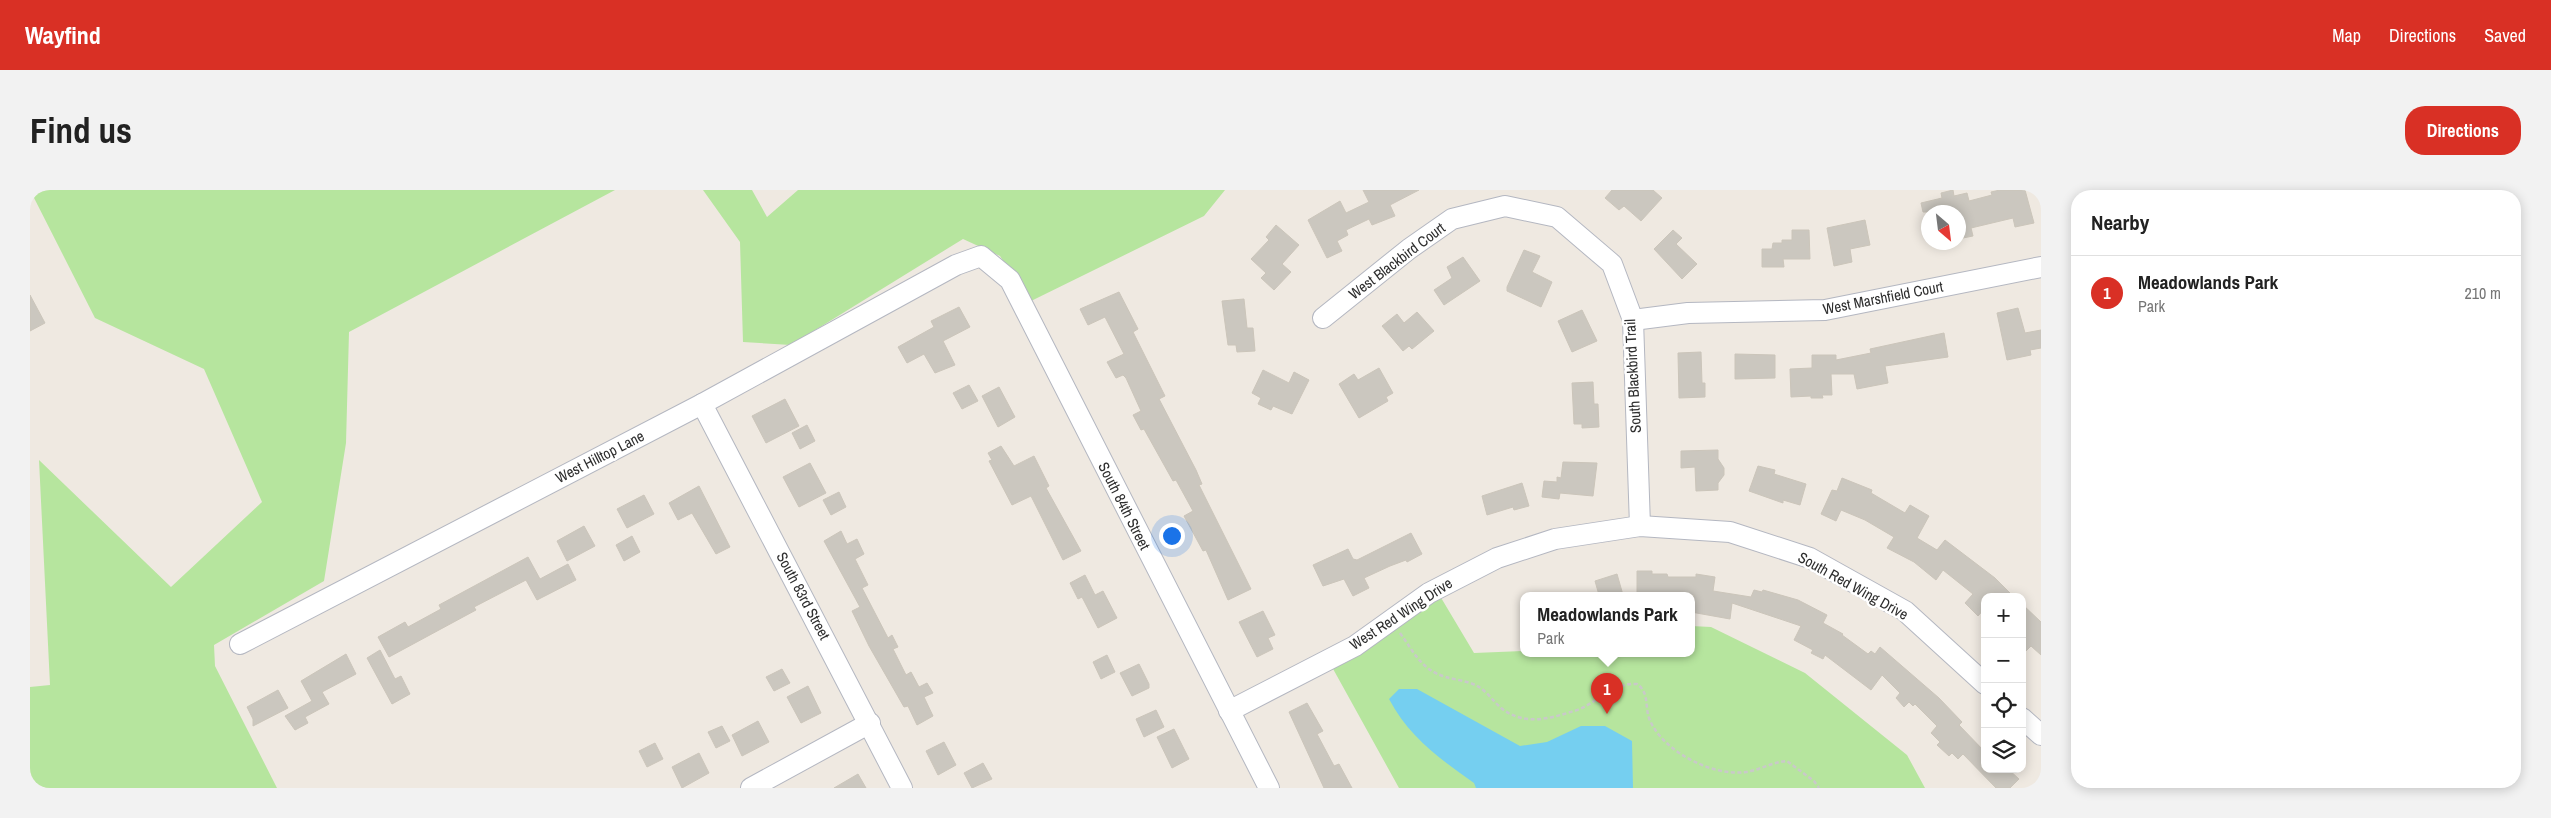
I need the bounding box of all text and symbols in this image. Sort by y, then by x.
text: Wayfind [25,19,101,51]
text: Map [2332,23,2361,48]
text: Directions [2389,23,2456,48]
text: Saved [2484,23,2526,48]
button: Directions [2405,106,2521,155]
text: Find us [30,107,132,154]
north arrow [1921,205,1966,250]
text: Nearby [2091,208,2149,237]
street label: West Blackbird Court [1344,217,1450,304]
text: Meadowlands Park [2138,269,2278,295]
street label: West Marshfield Court [1821,275,1945,319]
text: 1 [2103,282,2111,304]
text: 210 m [2465,282,2501,304]
text: Park [2138,295,2165,317]
street label: South Blackbird Trail [1619,318,1646,434]
street label: West Hilltop Lane [552,425,648,488]
street label: South 84th Street [1093,458,1156,554]
your location [1159,523,1185,549]
street label: South Red Wing Drive [1794,547,1912,625]
street label: South 83rd Street [772,548,836,644]
street label: West Red Wing Drive [1345,572,1456,655]
popup [1520,592,1695,657]
map controls [1981,593,2026,773]
button: + [1981,593,2026,638]
text: Meadowlands Park [1537,601,1678,627]
text: Park [1537,627,1564,649]
button: − [1981,638,2026,683]
pin: 1 [1591,673,1623,714]
button: locate [1981,683,2026,728]
button: layers [1981,728,2026,773]

